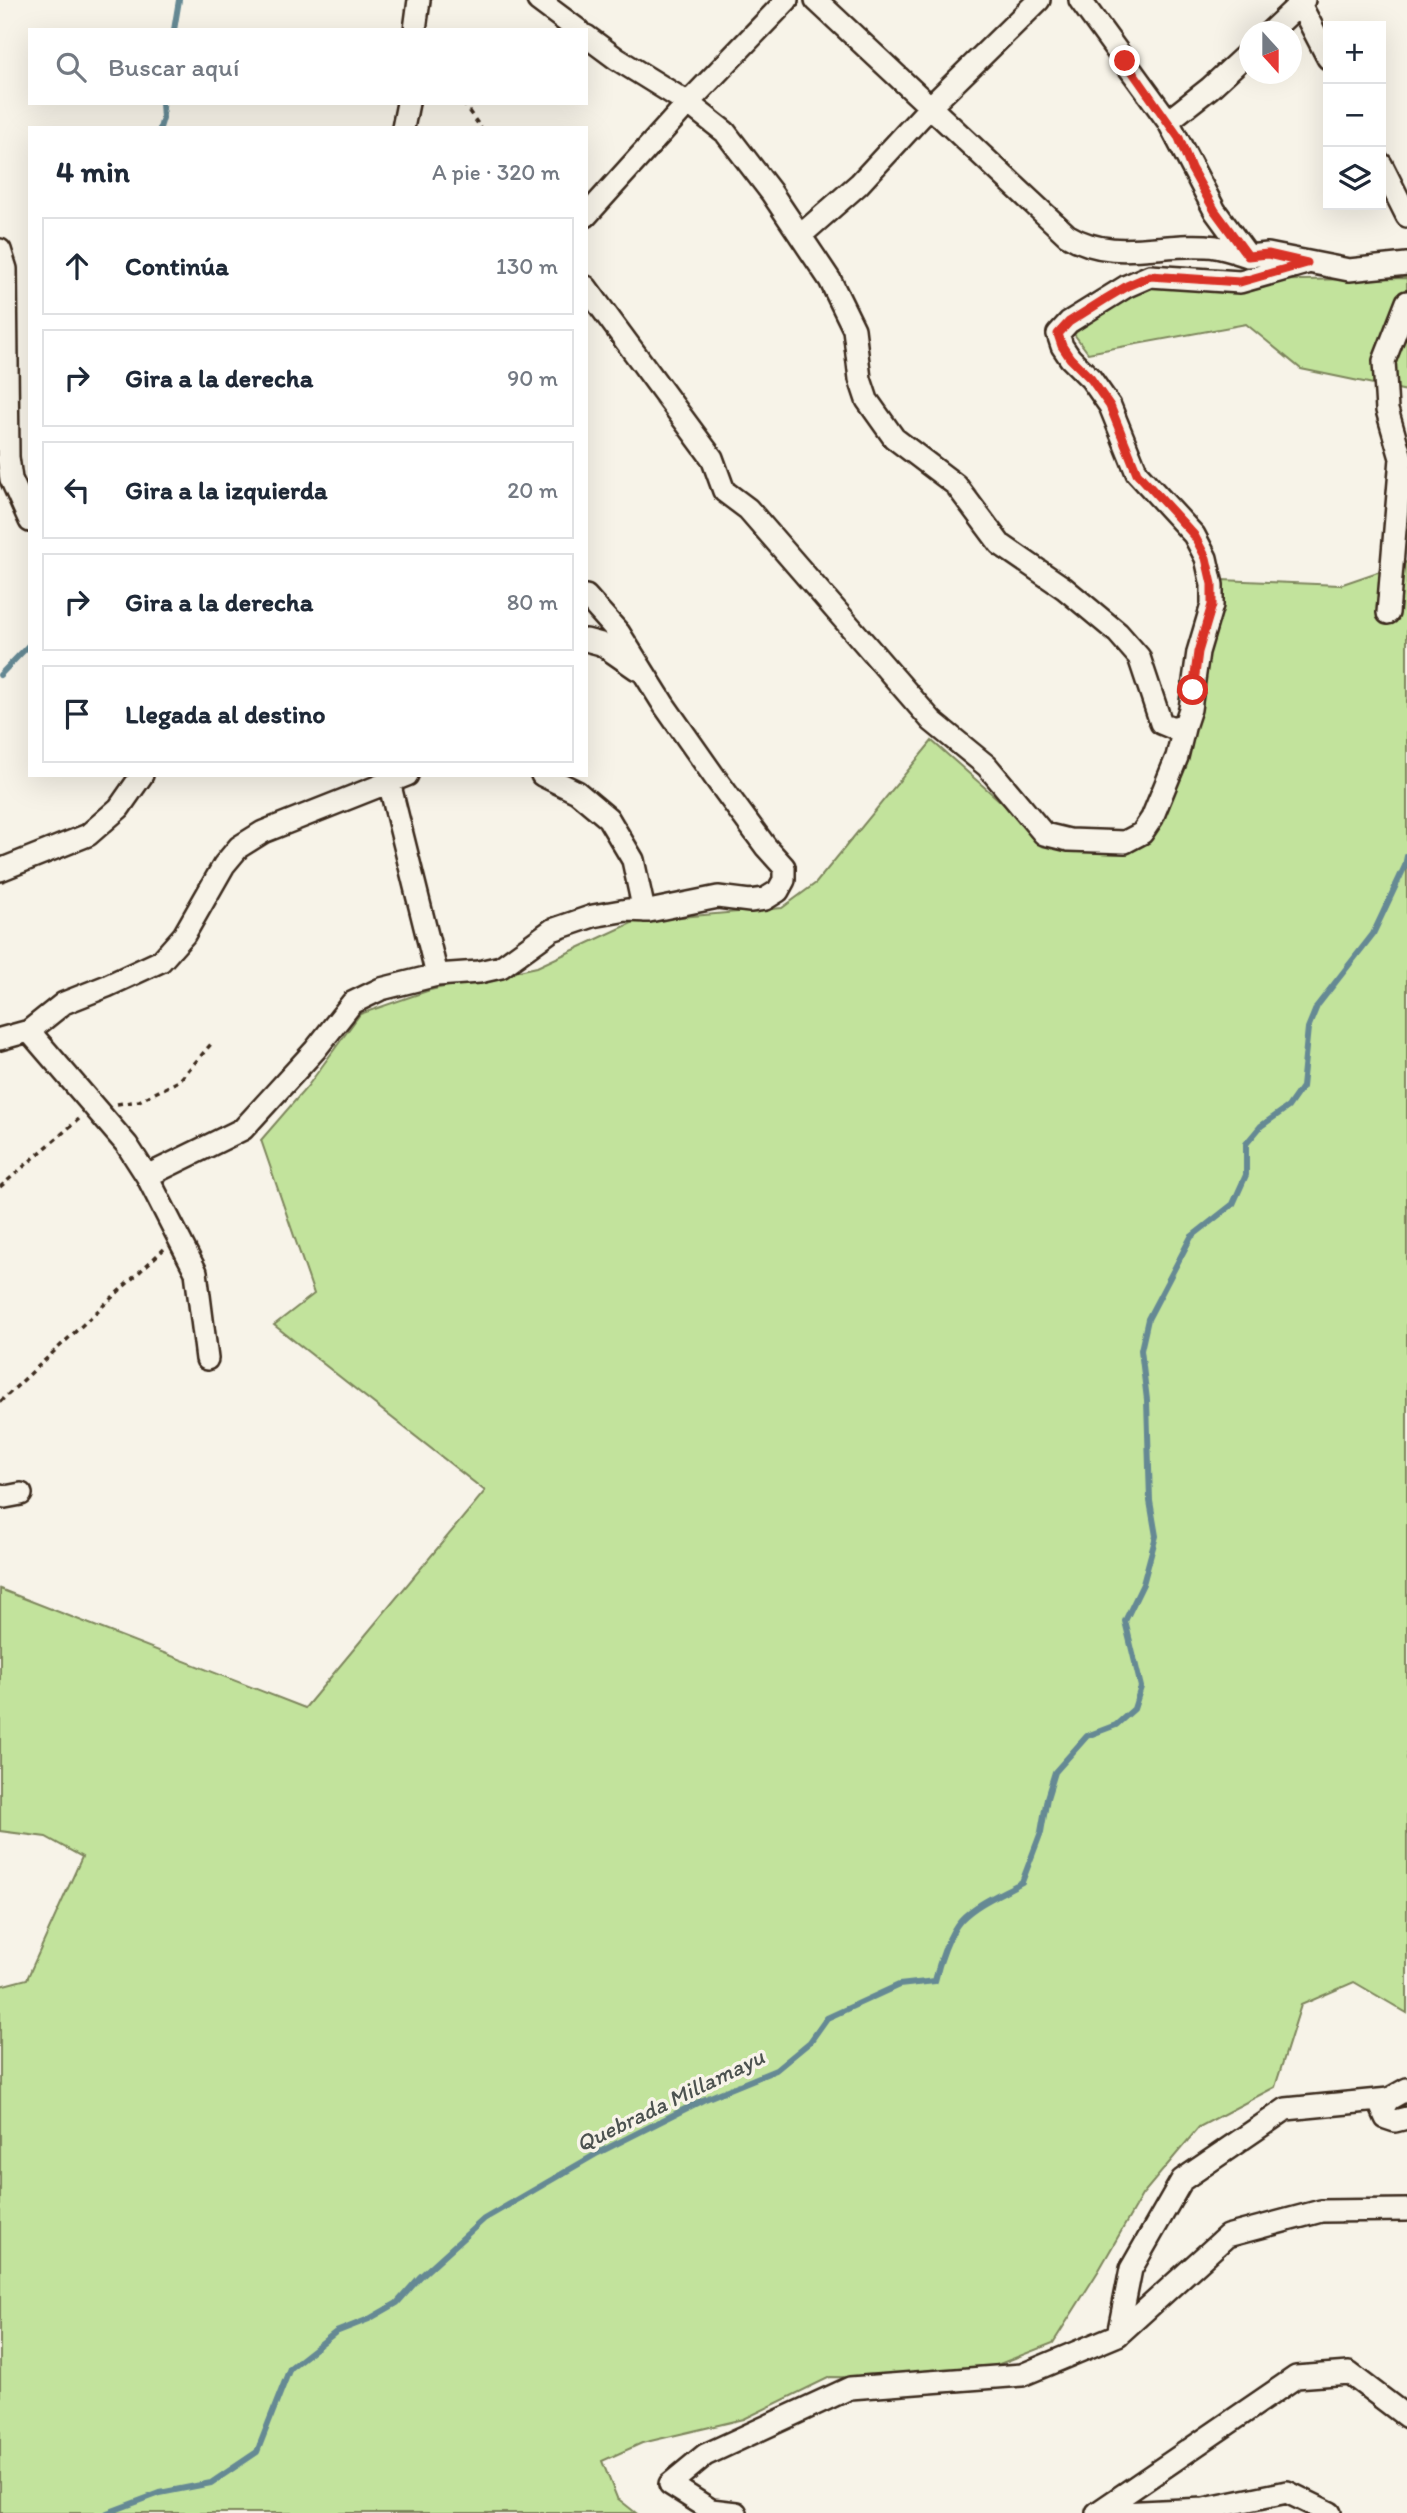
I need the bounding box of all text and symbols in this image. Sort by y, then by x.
north arrow [1239,21,1302,84]
map controls [1323,21,1386,210]
button: + [1323,21,1386,84]
search box [28,28,588,105]
route end [1109,45,1140,76]
icon: search [52,48,90,86]
text: Buscar aquí [108,51,239,83]
button: − [1323,84,1386,147]
button: layers [1323,147,1386,210]
text: 4 min [56,153,130,190]
text: A pie · 320 m [432,158,560,186]
icon: ahead [58,247,96,285]
text: Continúa [125,250,229,282]
text: 130 m [496,252,558,280]
icon: right [58,359,96,397]
text: Gira a la derecha [125,362,313,394]
text: 90 m [507,364,558,392]
icon: left [58,471,96,509]
text: Gira a la izquierda [125,474,328,506]
text: 20 m [507,476,558,504]
icon: right [58,583,96,621]
text: Gira a la derecha [125,586,313,618]
text: 80 m [507,588,558,616]
route start [1177,674,1208,705]
icon: arrive [58,695,96,733]
text: Llegada al destino [125,698,326,730]
water label: Quebrada Millamayu [571,2042,769,2158]

